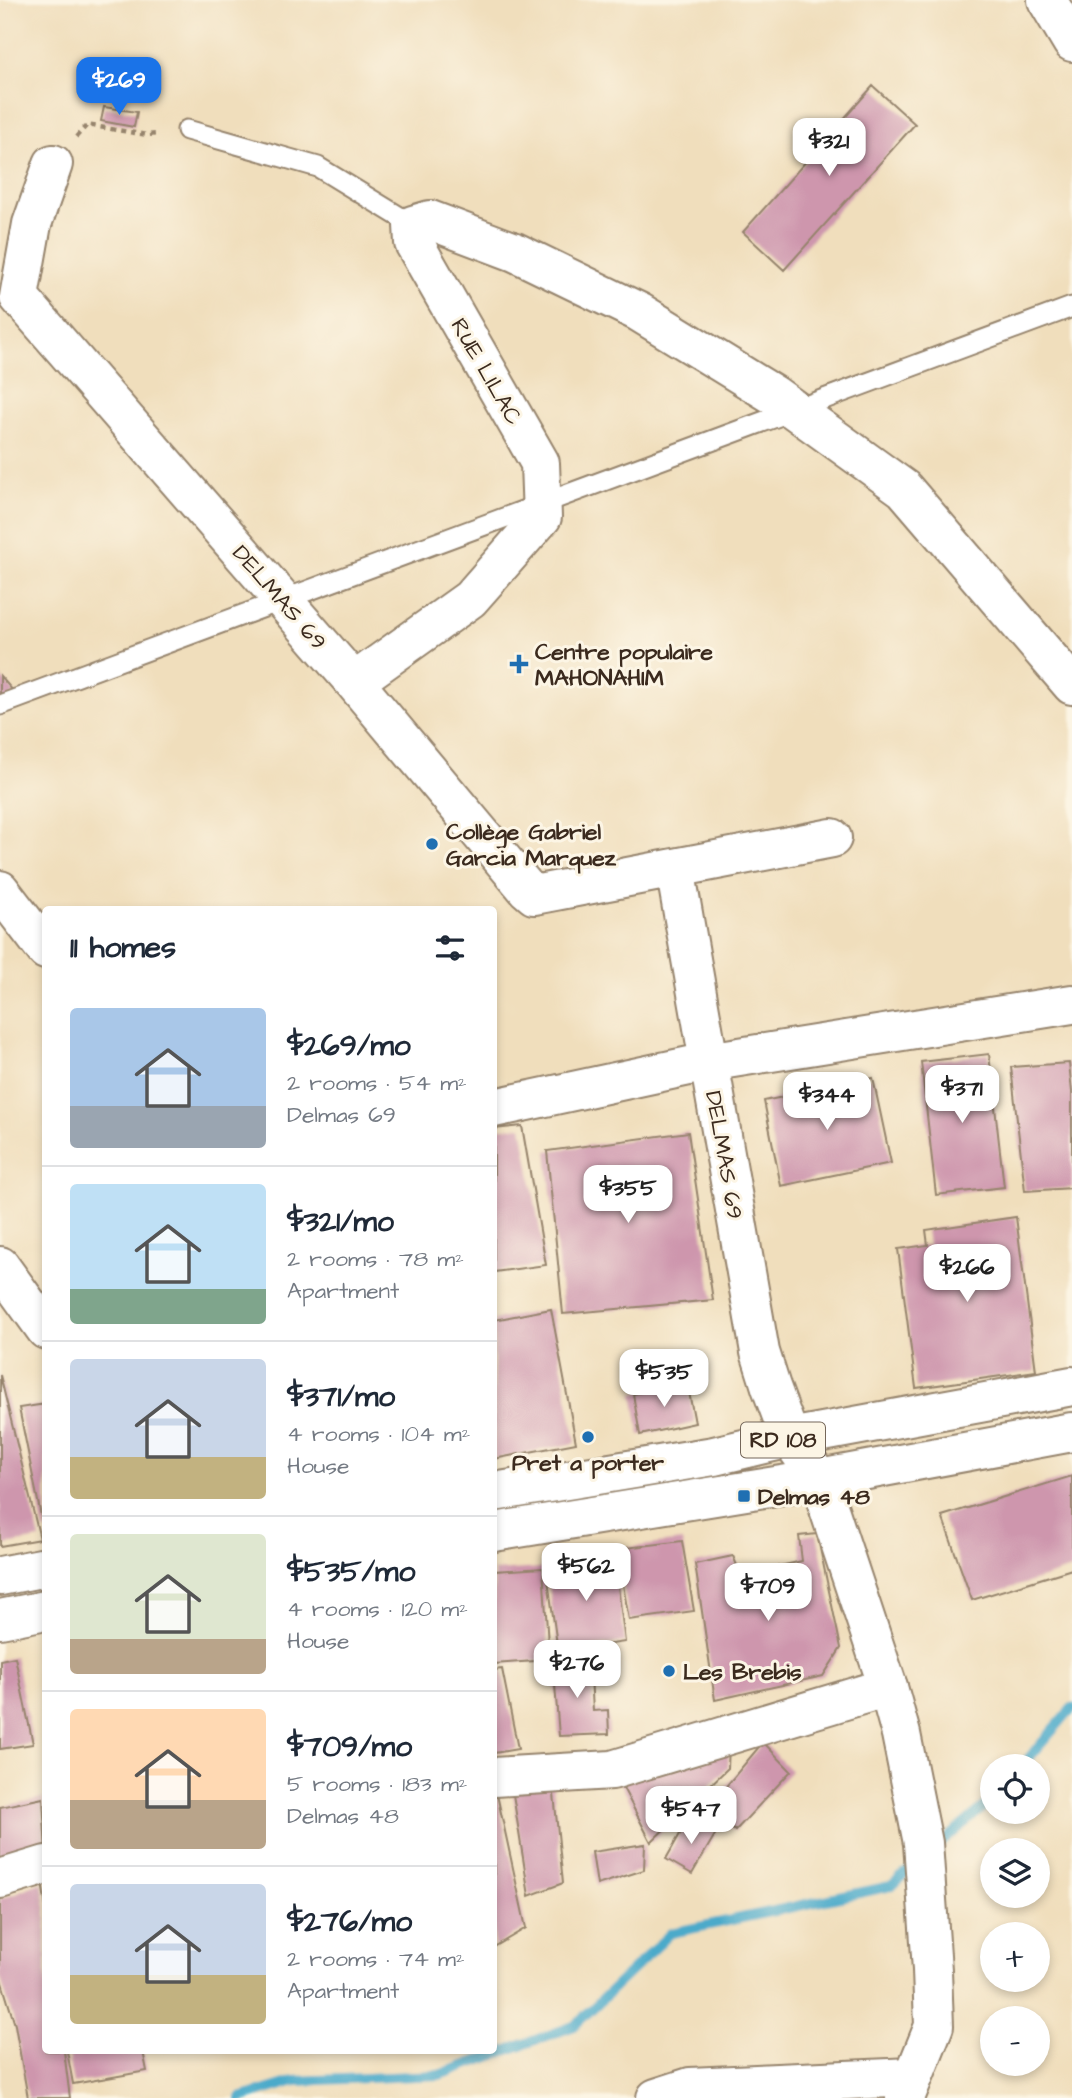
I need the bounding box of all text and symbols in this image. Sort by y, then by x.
pin: $269 [78,58,160,117]
text: $269 [92,64,146,96]
pin: $321 [788,118,870,178]
text: $321 [809,125,849,157]
street label: RUE LILAC [443,312,530,431]
street label: DELMAS 69 [225,538,334,657]
place label: Centre populaire MAHONAHIM [535,636,714,694]
marker: Centre populaire MAHONAHIM [509,654,529,674]
place label: Collège Gabriel Garcia Marquez [446,816,617,874]
marker: Collège Gabriel Garcia Marquez [424,836,440,852]
text: 11 homes [70,927,176,969]
icon: filters [431,929,469,967]
text: $269/mo [287,1025,411,1067]
icon: home [126,1036,210,1120]
pin: $371 [921,1066,1003,1125]
text: 2 rooms · 54 m² [287,1067,467,1099]
pin: $344 [786,1072,868,1132]
text: $371 [941,1072,983,1104]
text: $344 [799,1079,855,1111]
street label: DELMAS 69 [697,1089,751,1222]
text: Delmas 69 [287,1099,396,1131]
pin: $355 [587,1166,669,1225]
text: $355 [599,1172,657,1204]
text: $321/mo [287,1201,394,1243]
icon: home [126,1212,210,1296]
text: 2 rooms · 78 m² [287,1243,464,1275]
pin: $266 [926,1244,1008,1304]
text: $266 [940,1251,994,1283]
text: Apartment [287,1275,399,1307]
pin: $535 [623,1350,705,1409]
text: $535 [635,1356,693,1388]
text: $371/mo [287,1376,395,1418]
icon: home [126,1387,210,1471]
text: 4 rooms · 104 m² [287,1418,470,1450]
road number: RD 108 [741,1422,825,1458]
marker: Pret a porter [580,1429,596,1445]
place label: Pret a porter [512,1447,664,1479]
text: House [287,1450,350,1482]
place label: Delmas 48 [758,1481,870,1513]
marker: Delmas 48 [736,1488,752,1504]
pin: $562 [545,1544,627,1603]
text: $562 [558,1550,614,1582]
text: $535/mo [287,1551,415,1593]
icon: home [126,1562,210,1646]
pin: $709 [727,1564,809,1623]
text: $709 [741,1570,795,1602]
text: 4 rooms · 120 m² [287,1593,468,1625]
text: House [287,1625,350,1657]
pin: $276 [536,1640,618,1700]
text: $276 [550,1647,604,1679]
place label: Les Brebis [683,1656,802,1688]
marker: Les Brebis [661,1663,677,1679]
text: $709/mo [287,1726,412,1768]
icon: home [126,1737,210,1821]
map controls [980,1754,1050,2076]
button: locate [980,1754,1050,1824]
text: 5 rooms · 183 m² [287,1768,467,1800]
pin: $547 [650,1786,732,1846]
text: $547 [662,1793,720,1825]
text: Delmas 48 [287,1800,399,1832]
button: layers [980,1838,1050,1908]
text: $276/mo [287,1901,412,1943]
icon: home [126,1912,210,1996]
button: + [980,1922,1050,1992]
text: 2 rooms · 74 m² [287,1943,465,1975]
text: Apartment [287,1975,399,2007]
button: − [980,2006,1050,2076]

